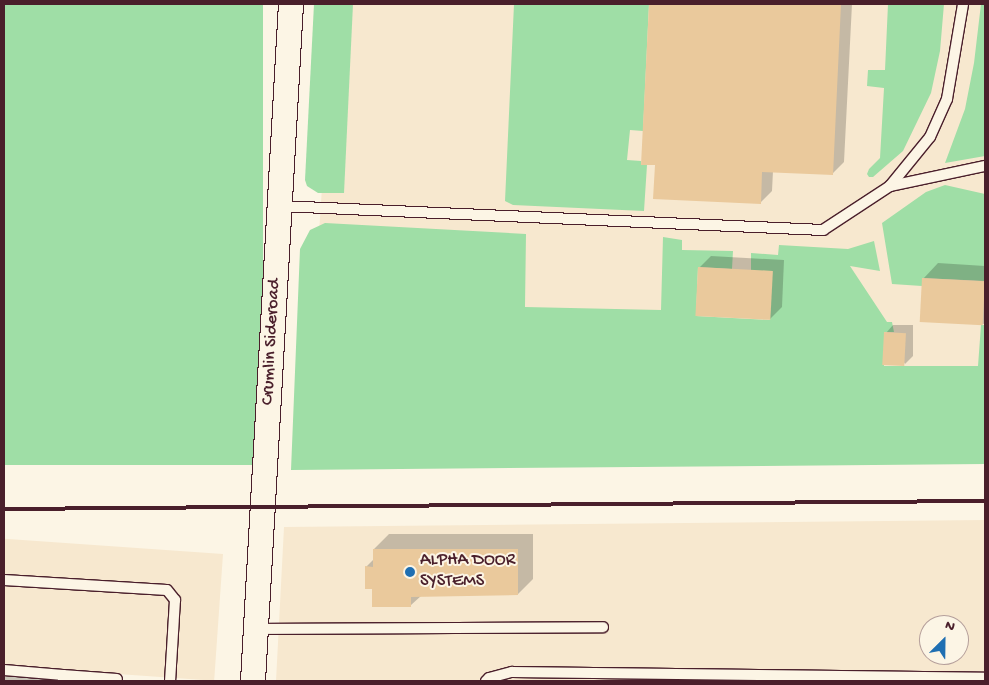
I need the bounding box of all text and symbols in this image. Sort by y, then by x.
street label: Crumlin Sideroad [258,278,286,406]
place label: ALPHA DOOR SYSTEMS [420,551,515,594]
marker: ALPHA DOOR SYSTEMS [404,566,416,578]
north arrow [919,615,969,665]
text: N [942,617,957,636]

